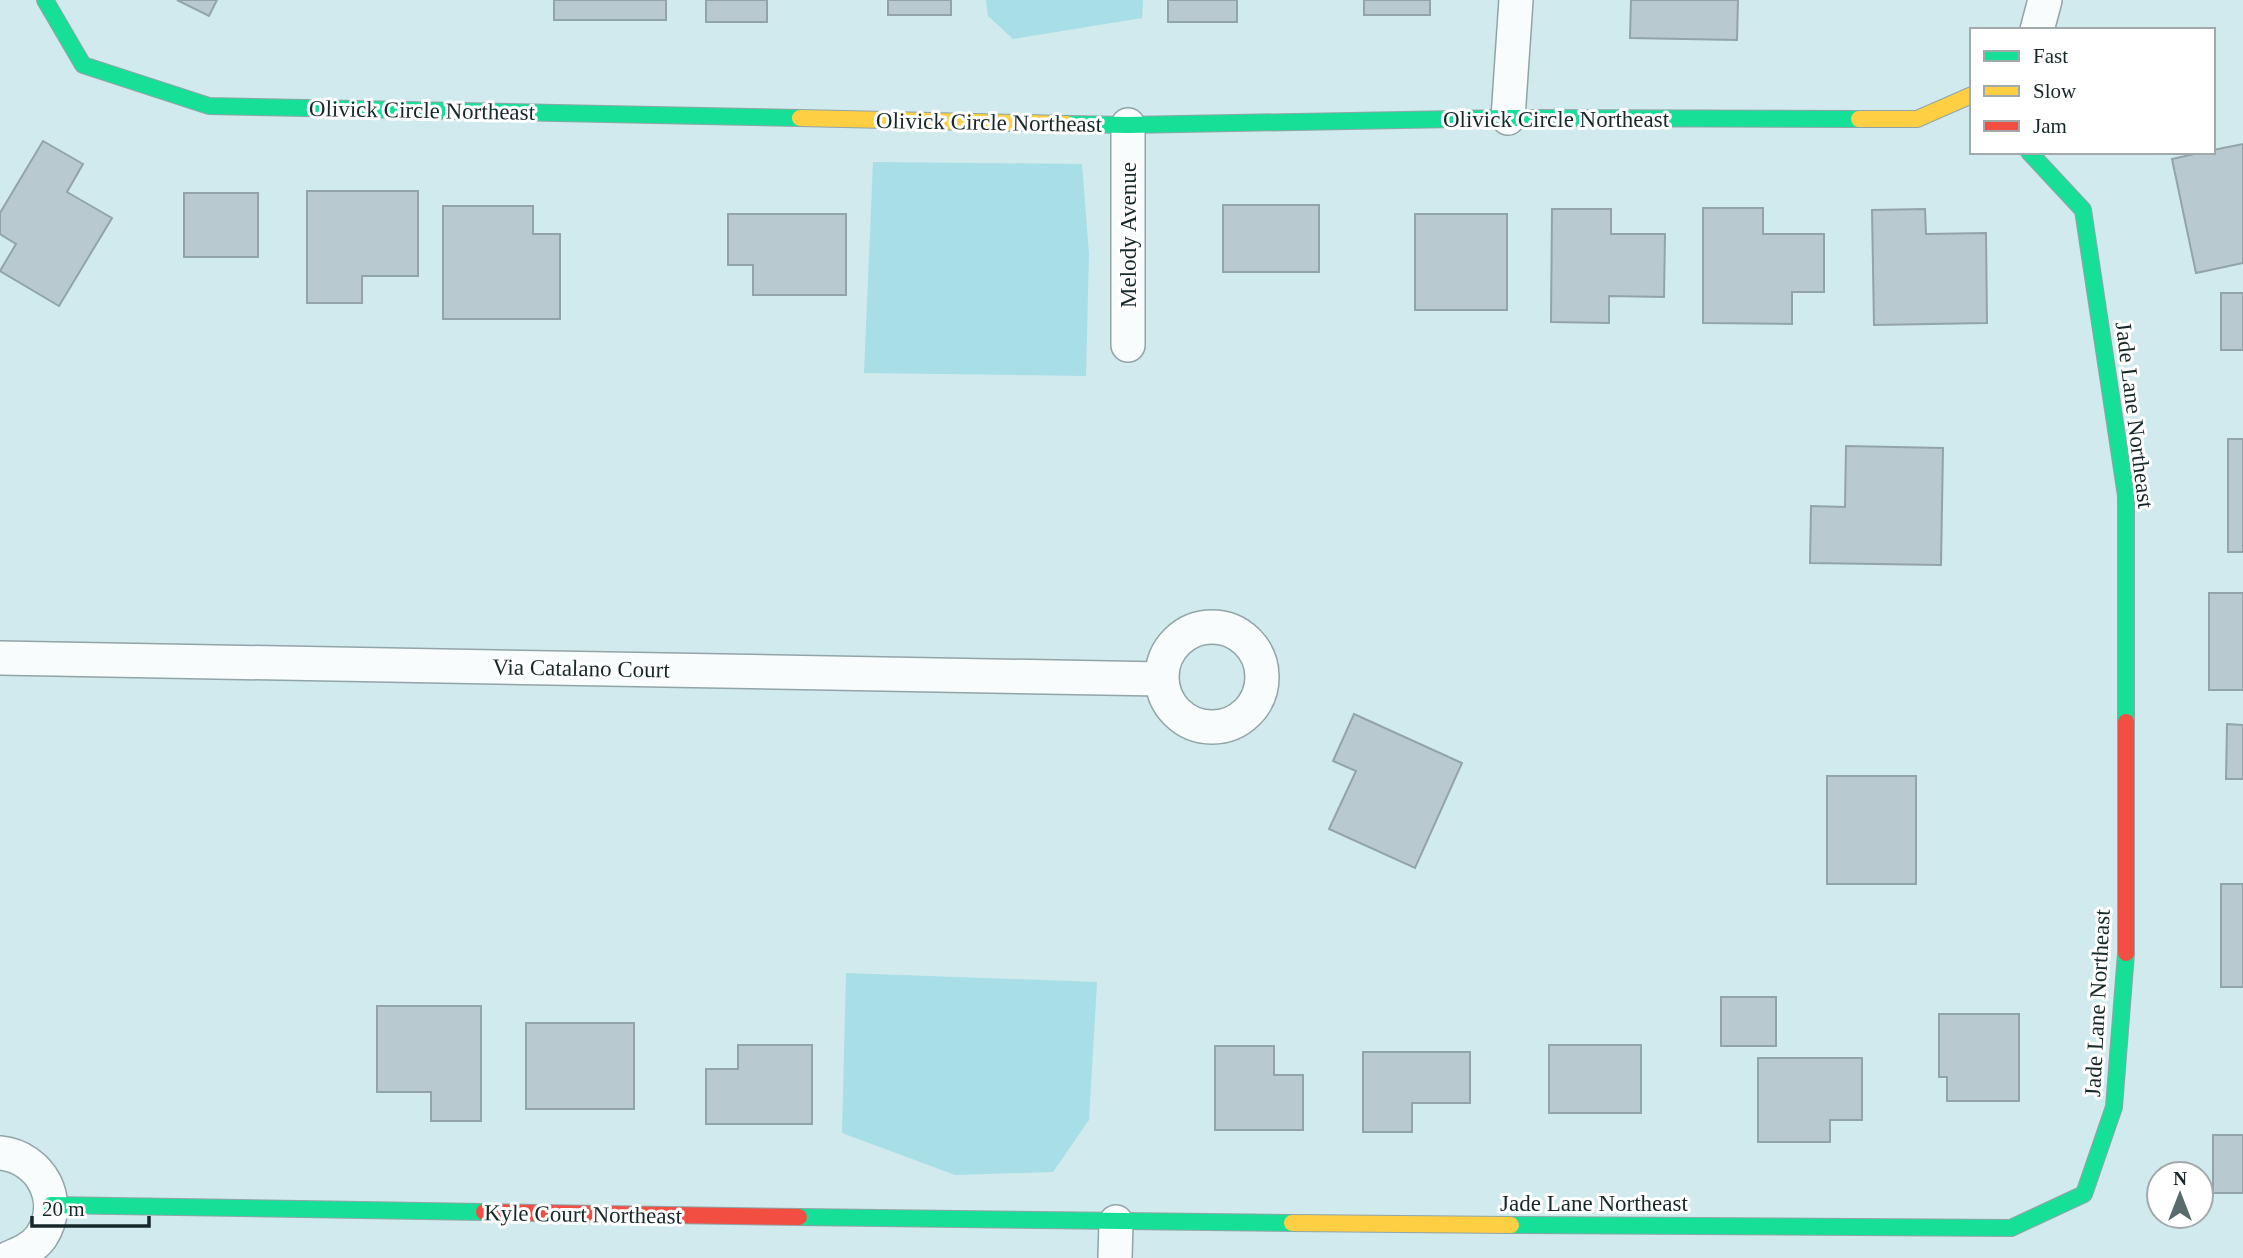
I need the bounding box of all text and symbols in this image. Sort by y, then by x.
legend [1970,28,2215,154]
text: Fast [2033,44,2068,68]
text: Slow [2033,79,2077,103]
street label: Olivick Circle Northeast [309,96,536,125]
street label: Olivick Circle Northeast [1443,107,1670,132]
street label: Olivick Circle Northeast [876,108,1103,137]
text: Jam [2033,114,2067,138]
street label: Melody Avenue [1116,162,1141,308]
street label: Jade Lane Northeast [2111,320,2158,510]
street label: Via Catalano Court [492,654,671,683]
street label: Jade Lane Northeast [2080,908,2115,1097]
north arrow [2145,1160,2215,1230]
text: N [2173,1168,2187,1189]
scale bar [32,1184,149,1228]
street label: Jade Lane Northeast [1500,1191,1688,1216]
text: 20 m [42,1197,85,1221]
street label: Kyle Court Northeast [484,1200,683,1229]

